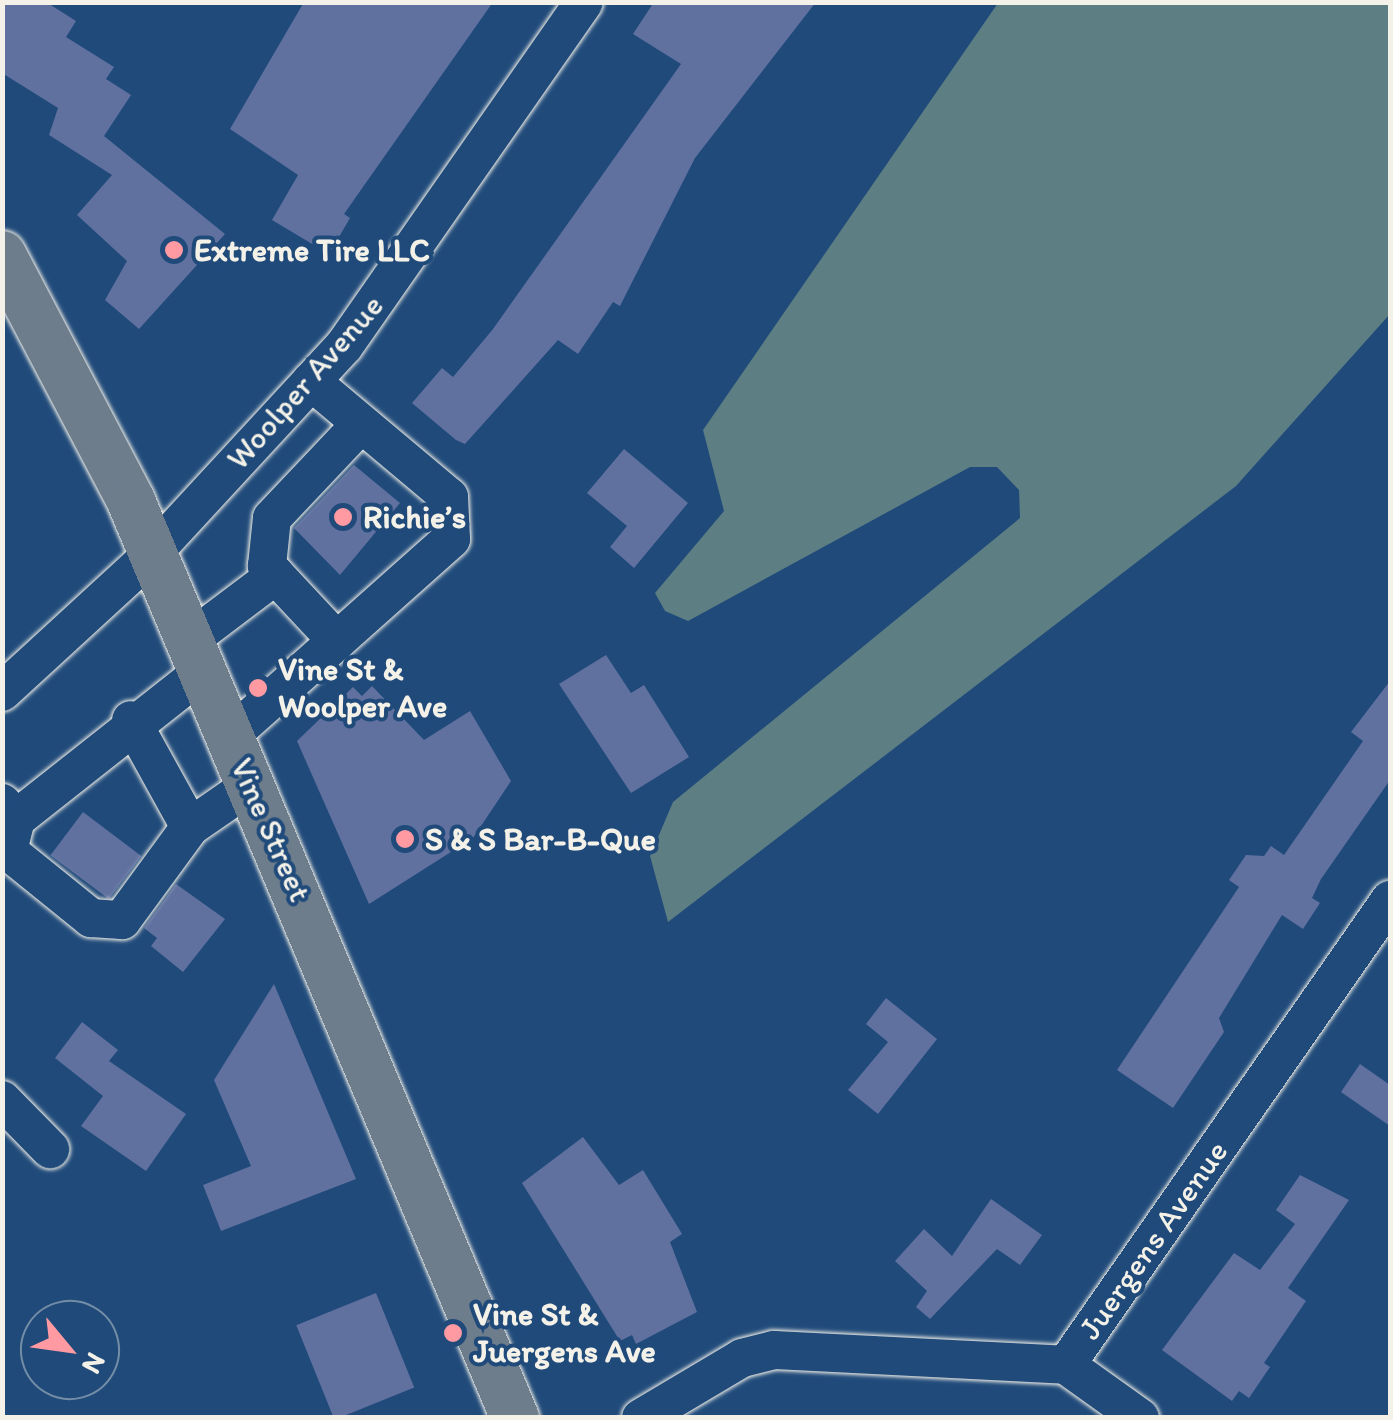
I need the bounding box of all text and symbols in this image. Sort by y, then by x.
place label: Extreme Tire LLC [194,231,430,269]
marker: Extreme Tire LLC [163,239,185,261]
street label: Woolper Avenue [219,287,391,477]
place label: Richie’s [363,498,466,536]
marker: Richie’s [332,506,354,528]
place label: Vine St & Woolper Ave [278,651,447,726]
marker: Vine St & Woolper Ave [247,677,269,699]
street label: Vine Street [223,753,319,907]
place label: S & S Bar-B-Que [425,820,655,858]
marker: S & S Bar-B-Que [394,828,416,850]
street label: Juergens Avenue [1071,1134,1235,1346]
place label: Vine St & Juergens Ave [473,1296,655,1371]
north arrow [20,1300,120,1400]
marker: Vine St & Juergens Ave [442,1322,464,1344]
text: N [75,1347,114,1380]

